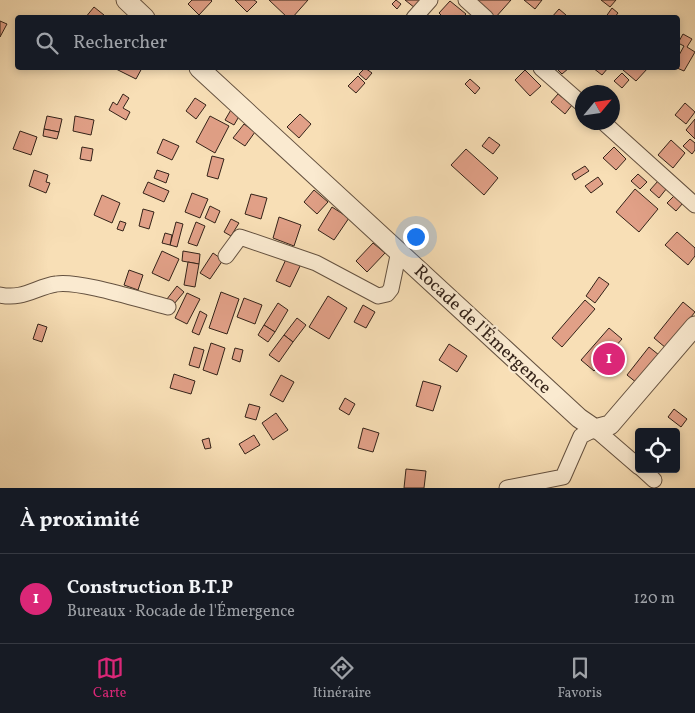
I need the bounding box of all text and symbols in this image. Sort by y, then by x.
search box [15,15,680,70]
icon: search [33,29,61,57]
text: Rechercher [73,30,167,56]
north arrow [575,85,620,130]
your location [403,224,429,250]
street label: Rocade de l'Émergence [408,260,556,401]
pin: 1 [593,340,625,378]
map controls [635,428,680,473]
button: locate [635,428,680,473]
text: À proximité [20,506,139,535]
text: Construction B.T.P [67,575,233,601]
text: 1 [33,588,39,610]
text: 120 m [633,588,675,610]
text: Bureaux · Rocade de l'Émergence [67,601,295,623]
tab: Carte [93,654,126,703]
tab: Itinéraire [313,654,371,703]
tab: Favoris [557,654,602,703]

